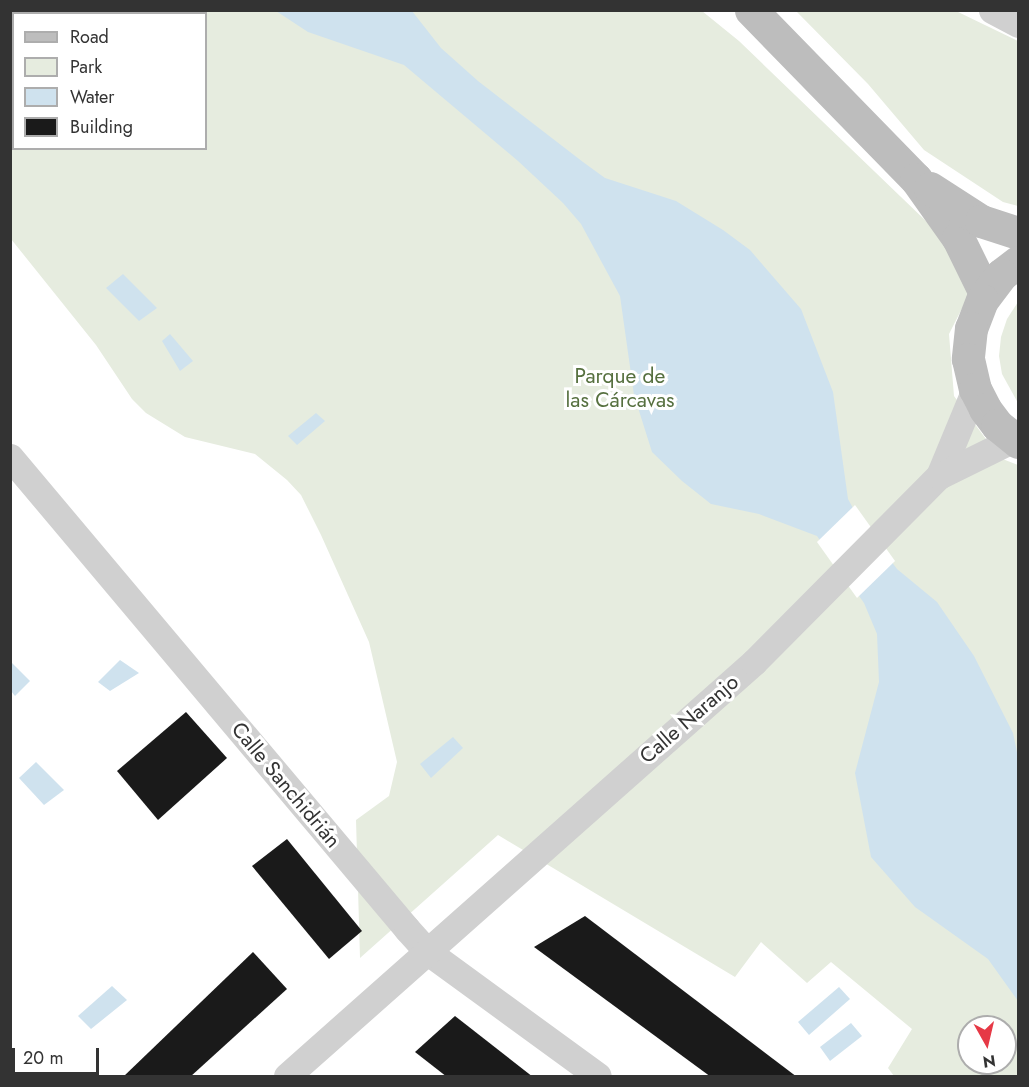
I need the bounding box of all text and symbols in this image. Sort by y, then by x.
legend [12,12,207,150]
text: Road [70,24,109,50]
text: Park [70,54,102,80]
text: Water [70,84,114,110]
text: Building [70,114,133,140]
park label: Parque de las Cárcavas [566,363,674,413]
street label: Calle Naranjo [634,669,744,769]
street label: Calle Sanchidrián [226,717,346,853]
north arrow [957,1015,1017,1075]
scale bar [15,1036,102,1074]
text: 20 m [23,1045,63,1071]
text: N [981,1049,997,1074]

